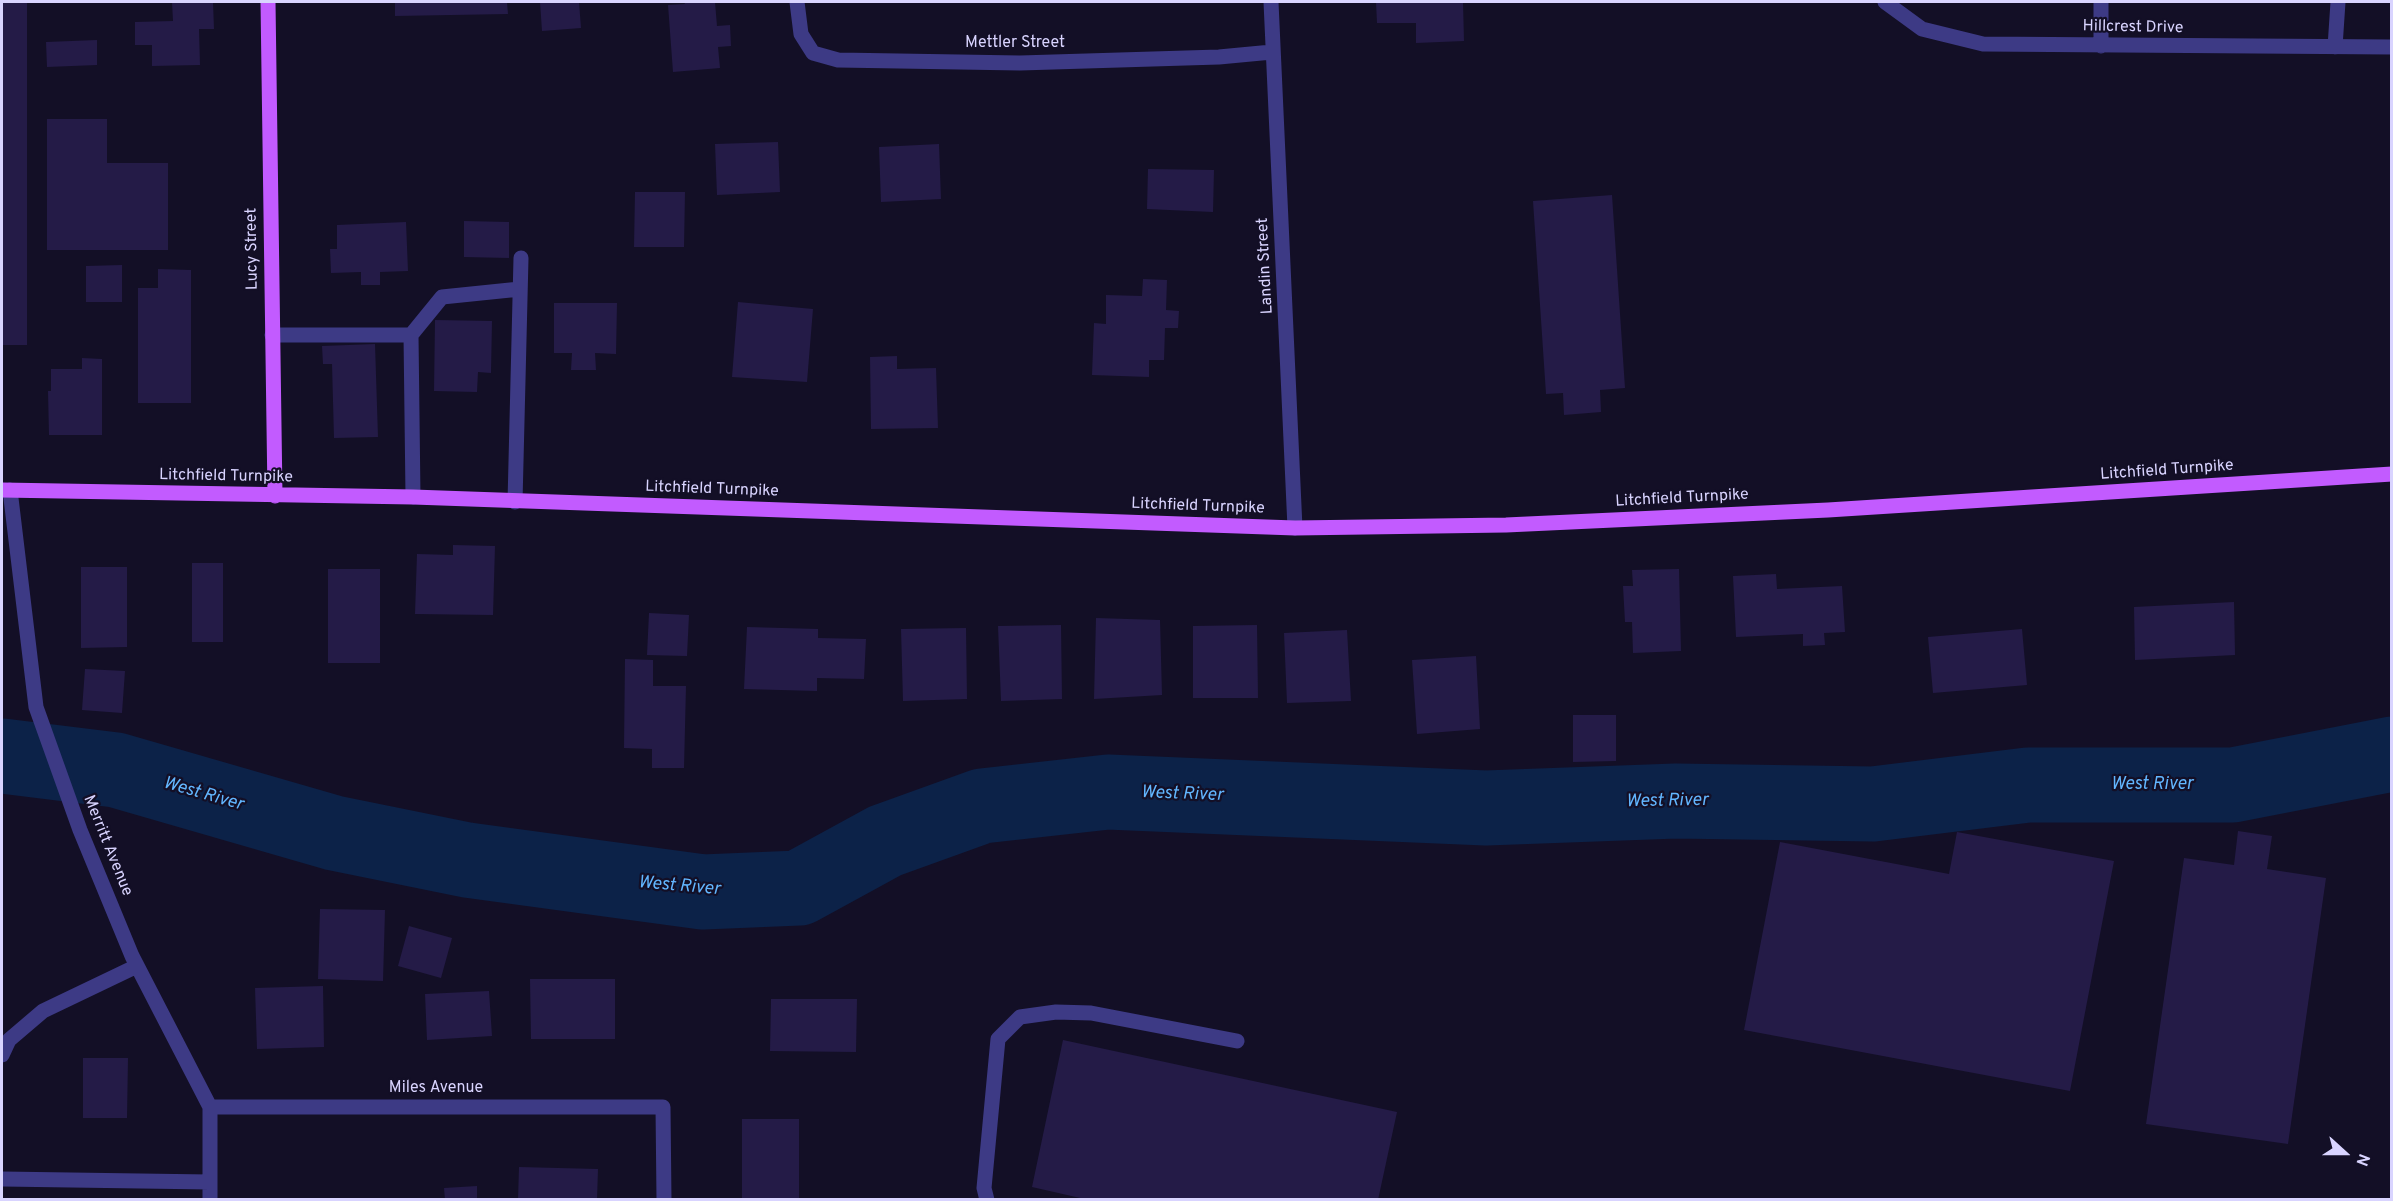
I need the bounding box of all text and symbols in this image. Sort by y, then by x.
street label: Hillcrest Drive [2082,18,2184,38]
street label: Mettler Street [965,34,1065,54]
street label: Lucy Street [243,208,263,290]
street label: Landin Street [1254,217,1278,315]
street label: Litchfield Turnpike [2100,457,2234,485]
street label: Litchfield Turnpike [159,466,293,488]
street label: Litchfield Turnpike [645,478,779,502]
street label: Litchfield Turnpike [1615,486,1749,512]
street label: Litchfield Turnpike [1131,495,1265,519]
water label: West River [160,773,246,817]
water label: West River [2111,774,2193,796]
water label: West River [1140,783,1224,807]
water label: West River [1626,790,1708,814]
street label: Merritt Avenue [78,793,136,899]
water label: West River [637,873,721,901]
street label: Miles Avenue [389,1079,483,1099]
north arrow [2315,1123,2375,1183]
text: N [2350,1150,2373,1168]

